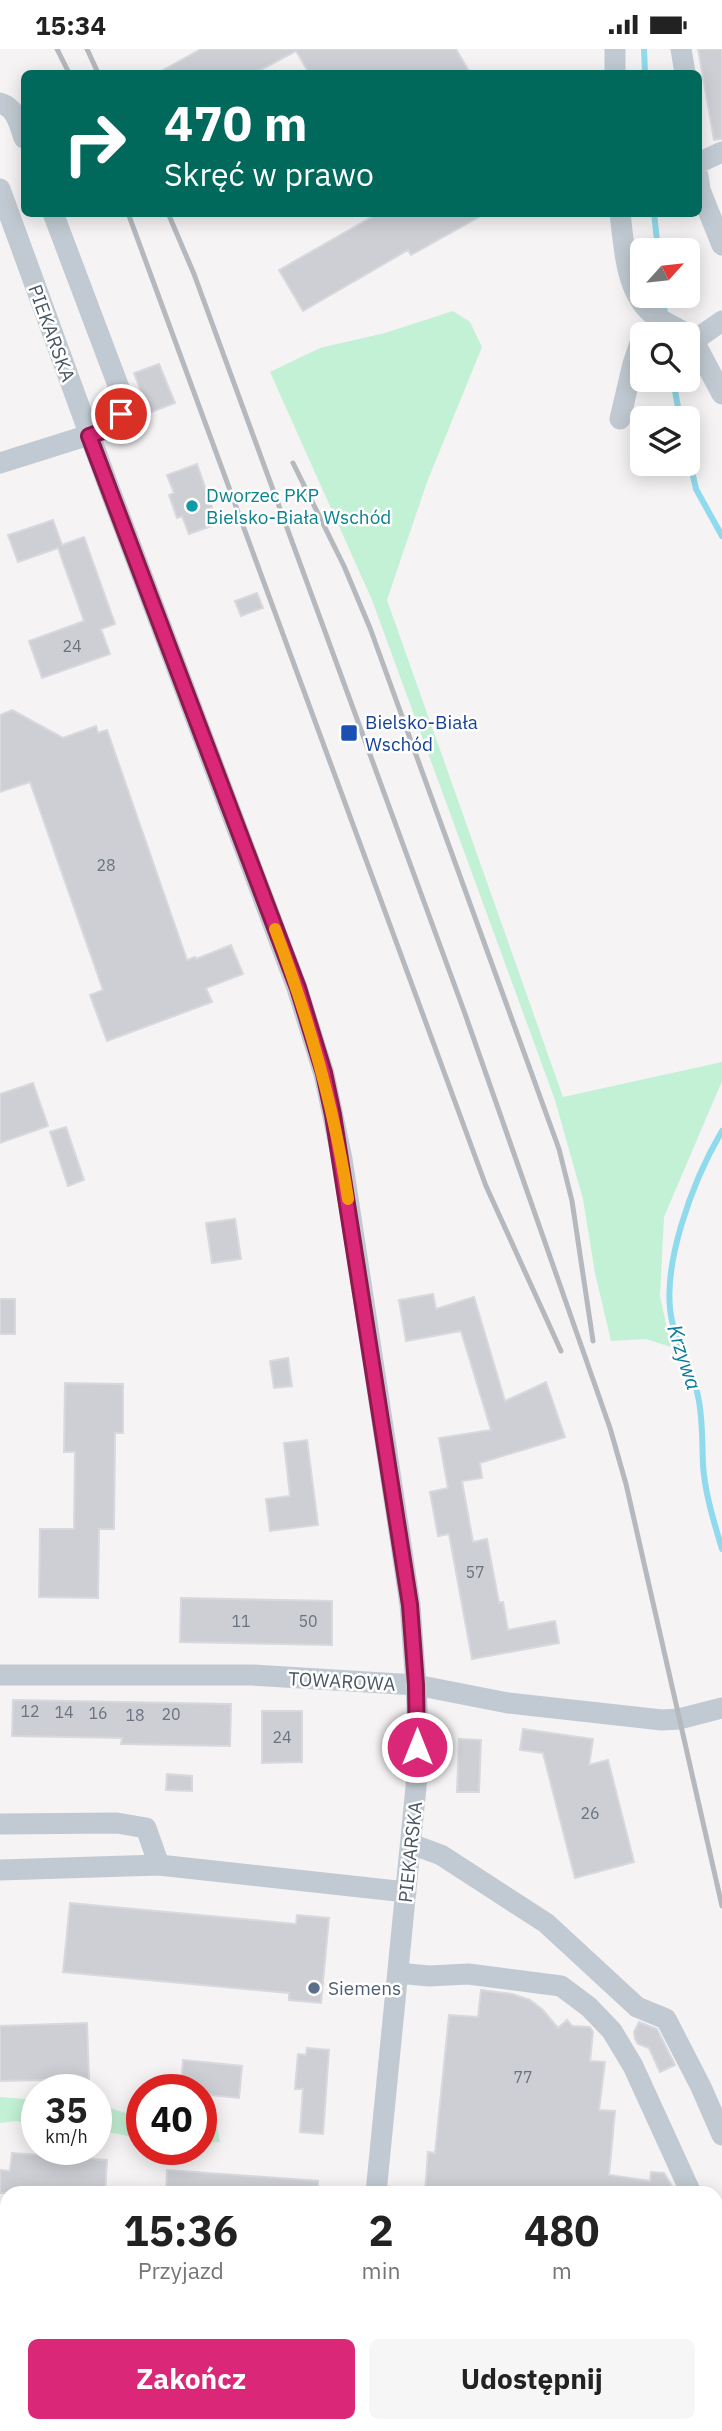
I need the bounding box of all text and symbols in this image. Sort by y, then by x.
text: 15:34 [35,8,106,42]
text: 470 m [164,91,308,154]
icon: right [49,98,140,189]
text: Skręć w prawo [164,153,374,195]
north arrow [630,238,700,308]
map controls [630,238,700,476]
street label: PIEKARSKA [23,281,81,385]
button: search [630,322,700,392]
pin [91,384,151,444]
icon: arrive [102,395,140,433]
button: layers [630,406,700,476]
place label: Dworzec PKP Bielsko-Biała Wschód [206,483,391,529]
marker: Dworzec PKP Bielsko-Biała Wschód [184,498,200,514]
house number: 24 [62,636,82,656]
place label: Bielsko-Biała Wschód [365,710,478,756]
marker: Bielsko-Biała Wschód [339,723,359,743]
house number: 28 [96,855,116,875]
water label: Krzywa [661,1321,709,1393]
house number: 57 [465,1562,485,1582]
house number: 11 [231,1611,251,1631]
house number: 50 [298,1611,318,1631]
street label: TOWAROWA [288,1666,396,1696]
house number: 12 [20,1701,40,1721]
house number: 14 [54,1702,74,1722]
house number: 16 [88,1703,108,1723]
house number: 20 [161,1704,181,1724]
house number: 18 [125,1705,145,1725]
position arrow [380,1710,454,1784]
house number: 24 [272,1727,292,1747]
street label: PIEKARSKA [393,1800,427,1904]
house number: 26 [580,1803,600,1823]
place label: Siemens [328,1976,401,2000]
marker: Siemens [306,1980,322,1996]
house number: 77 [513,2067,533,2087]
speed limit sign: 40 [126,2074,217,2165]
text: 35 [45,2087,88,2133]
text: km/h [45,2125,88,2148]
text: 15:36 [123,2203,238,2258]
text: 2 [368,2203,394,2258]
text: 480 [524,2203,600,2258]
text: Przyjazd [138,2255,224,2285]
text: min [362,2255,400,2285]
text: m [552,2255,572,2285]
button: Zakończ [28,2339,355,2419]
button: Udostępnij [369,2339,695,2419]

